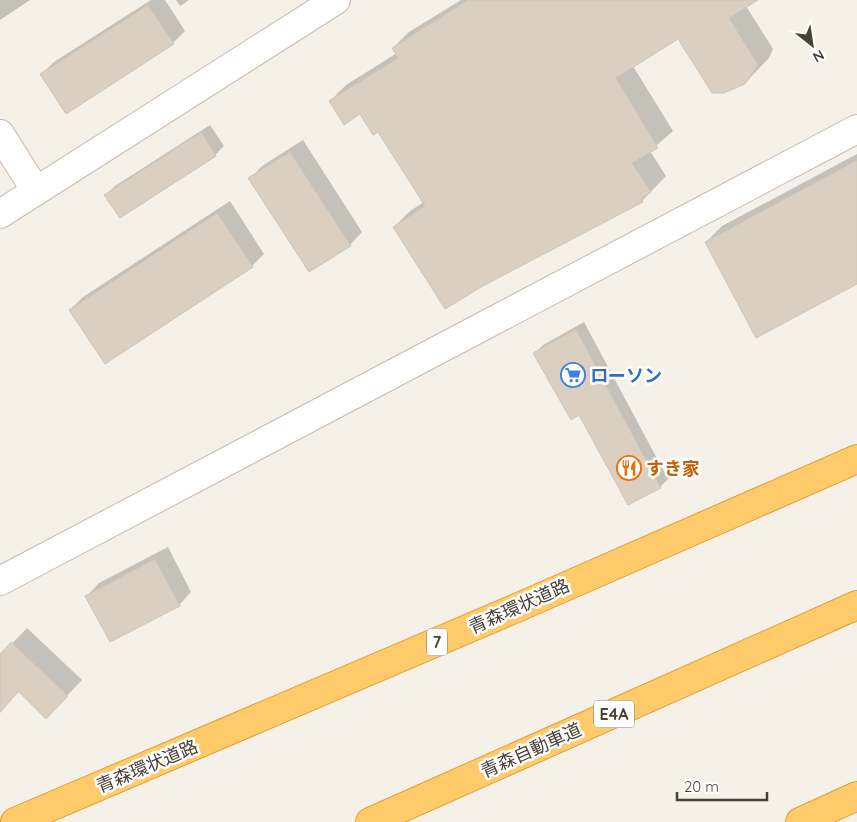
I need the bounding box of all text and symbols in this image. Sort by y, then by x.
north arrow [787,20,837,70]
text: N [810,46,827,67]
supermarket icon: ローソン [560,362,586,388]
place label: ローソン [590,364,662,387]
restaurant icon: すき家 [616,455,642,481]
place label: すき家 [646,457,700,480]
street label: 青森環状道路 [465,574,573,638]
road number: 7 [427,628,447,656]
road number: E4A [594,701,634,728]
street label: 青森自動車道 [477,718,585,782]
street label: 青森環状道路 [93,734,201,798]
scale bar [677,770,767,802]
text: 20 m [684,777,719,796]

